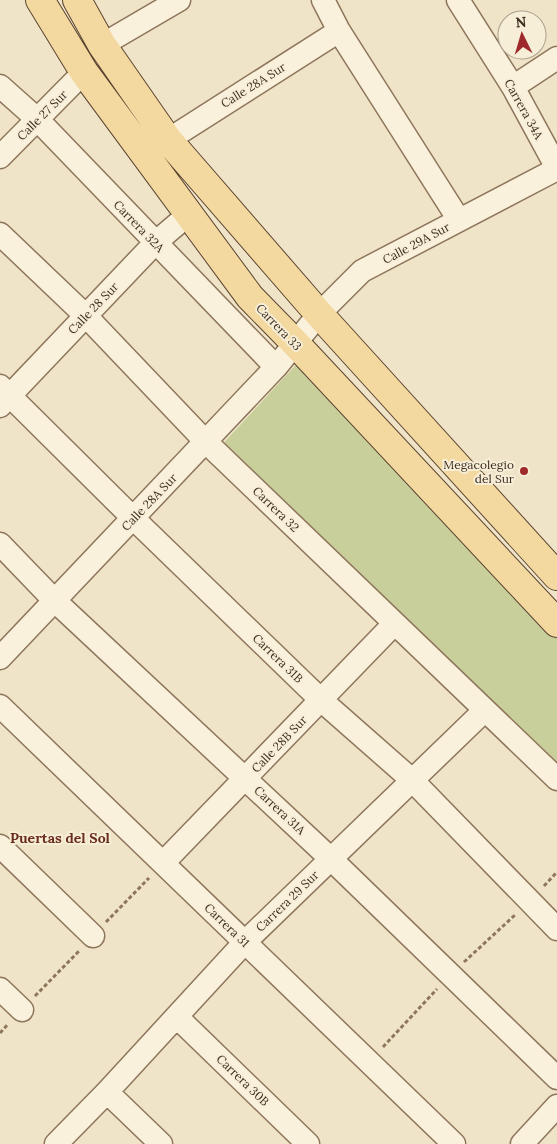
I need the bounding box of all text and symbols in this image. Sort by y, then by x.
north arrow [497,10,547,60]
text: N [515,13,527,31]
street label: Calle 28A Sur [218,59,289,111]
street label: Carrera 34A [501,76,547,142]
street label: Calle 27 Sur [14,86,71,143]
street label: Carrera 32A [111,197,168,255]
street label: Calle 29A Sur [380,219,453,267]
street label: Calle 28 Sur [65,278,122,337]
street label: Carrera 33 [253,300,305,354]
place label: Megacolegio del Sur [443,457,515,486]
marker: Megacolegio del Sur [518,465,530,477]
street label: Calle 28A Sur [118,470,181,534]
street label: Carrera 32 [250,483,302,535]
street label: Carrera 31B [250,630,306,686]
street label: Calle 28B Sur [248,712,311,776]
street label: Carrera 31A [251,782,309,838]
district label: Puertas del Sol [10,829,111,847]
street label: Carrera 29 Sur [252,867,322,935]
street label: Carrera 31 [201,900,253,950]
street label: Carrera 30B [214,1051,272,1109]

